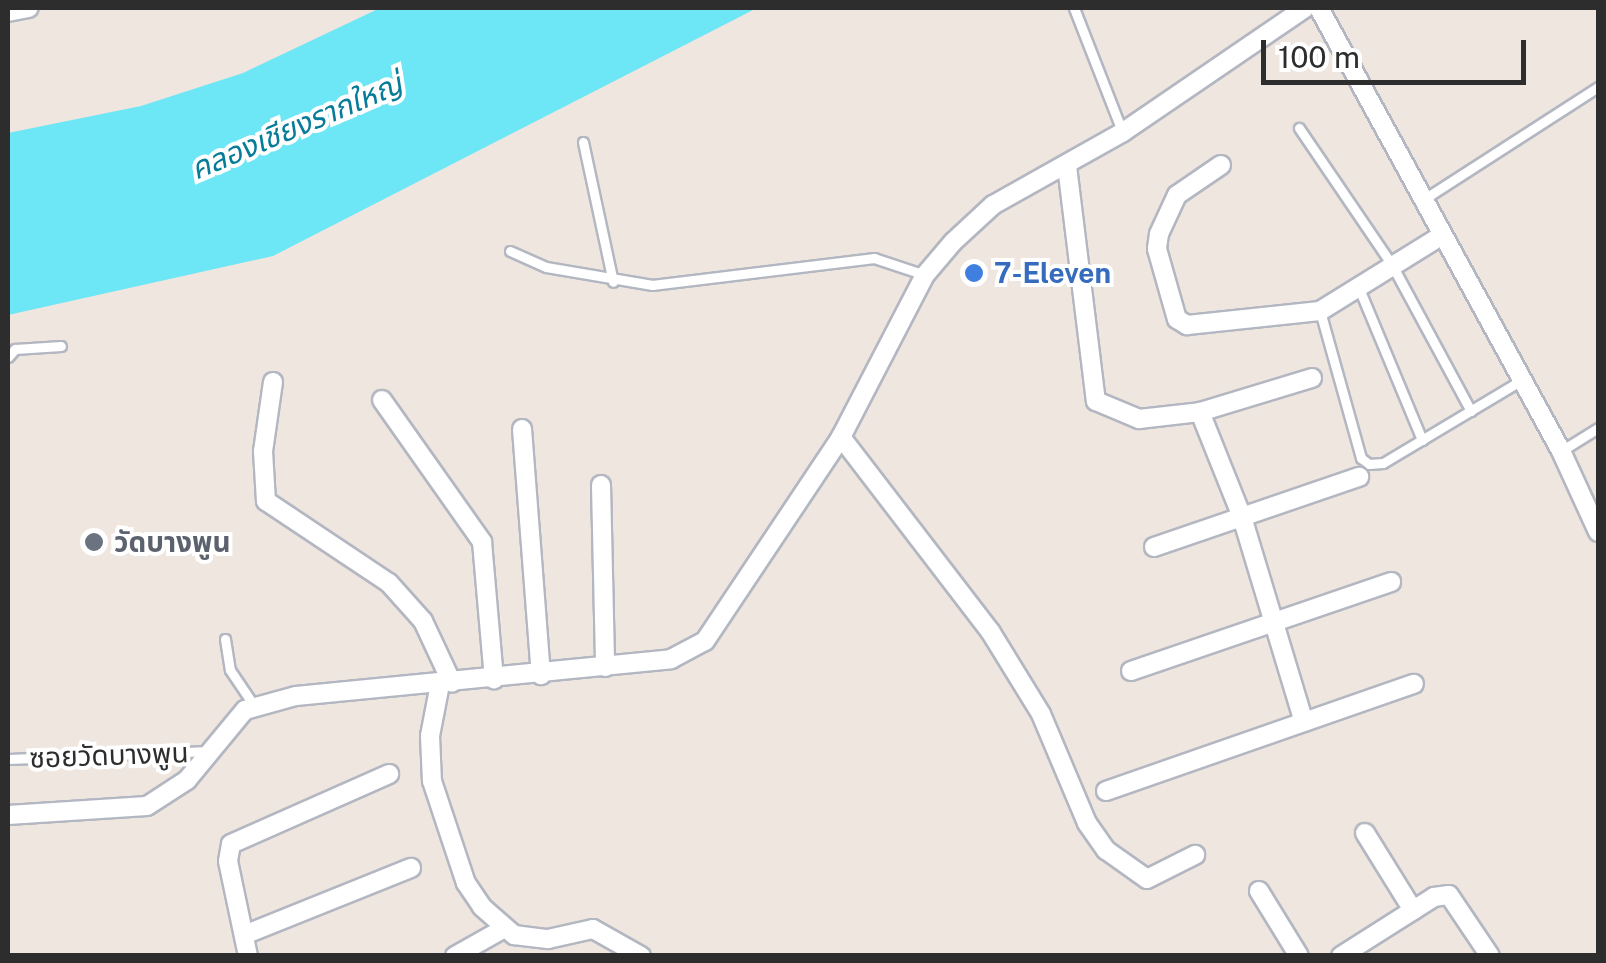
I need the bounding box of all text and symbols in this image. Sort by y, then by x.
scale bar [1266,20,1531,82]
text: 100 m [1278,39,1360,75]
water label: คลองเชียงรากใหญ่ [185,65,407,187]
place label: 7-Eleven [994,256,1111,290]
marker: 7-Eleven [963,262,985,284]
place label: วัดบางพูน [114,525,231,559]
marker: วัดบางพูน [83,531,105,553]
street label: ซอยวัดบางพูน [29,735,189,775]

